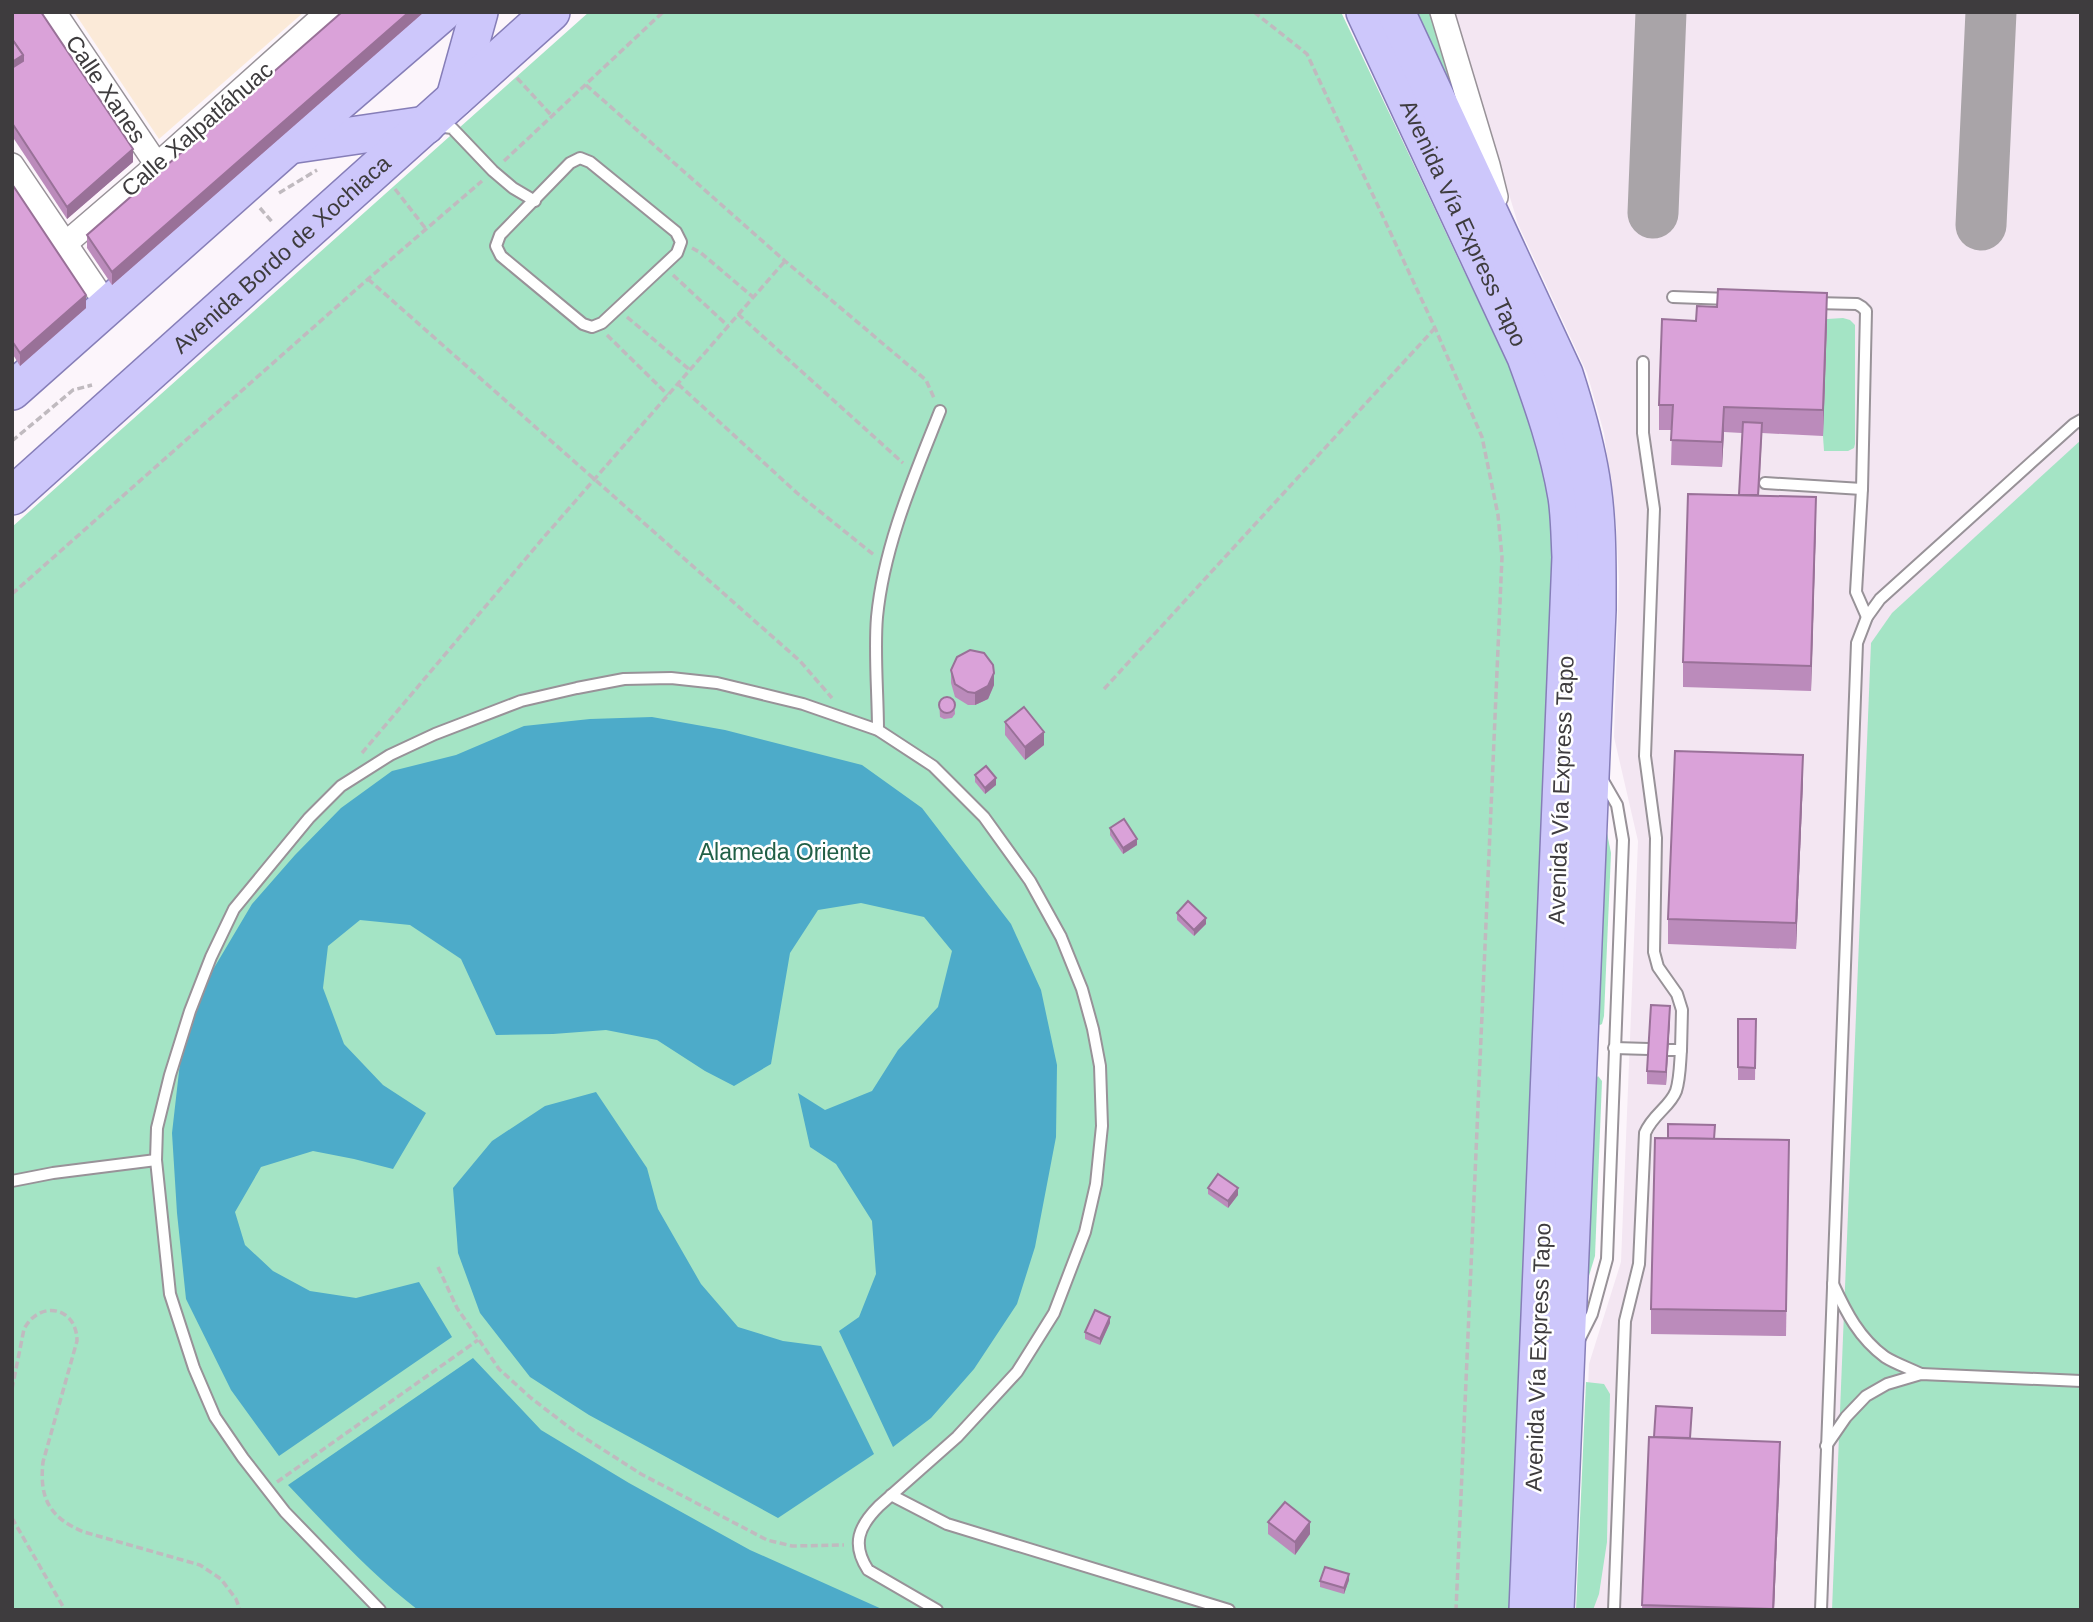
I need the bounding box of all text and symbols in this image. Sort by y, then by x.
street label: Calle Xanes [61,30,151,148]
street label: Calle Xalpatláhuac [116,56,278,202]
street label: Avenida Vía Express Tapo [1395,96,1532,351]
street label: Avenida Bordo de Xochiaca [167,150,396,359]
street label: Avenida Vía Express Tapo [1543,655,1579,925]
park label: Alameda Oriente [699,839,871,865]
street label: Avenida Vía Express Tapo [1520,1222,1556,1492]

